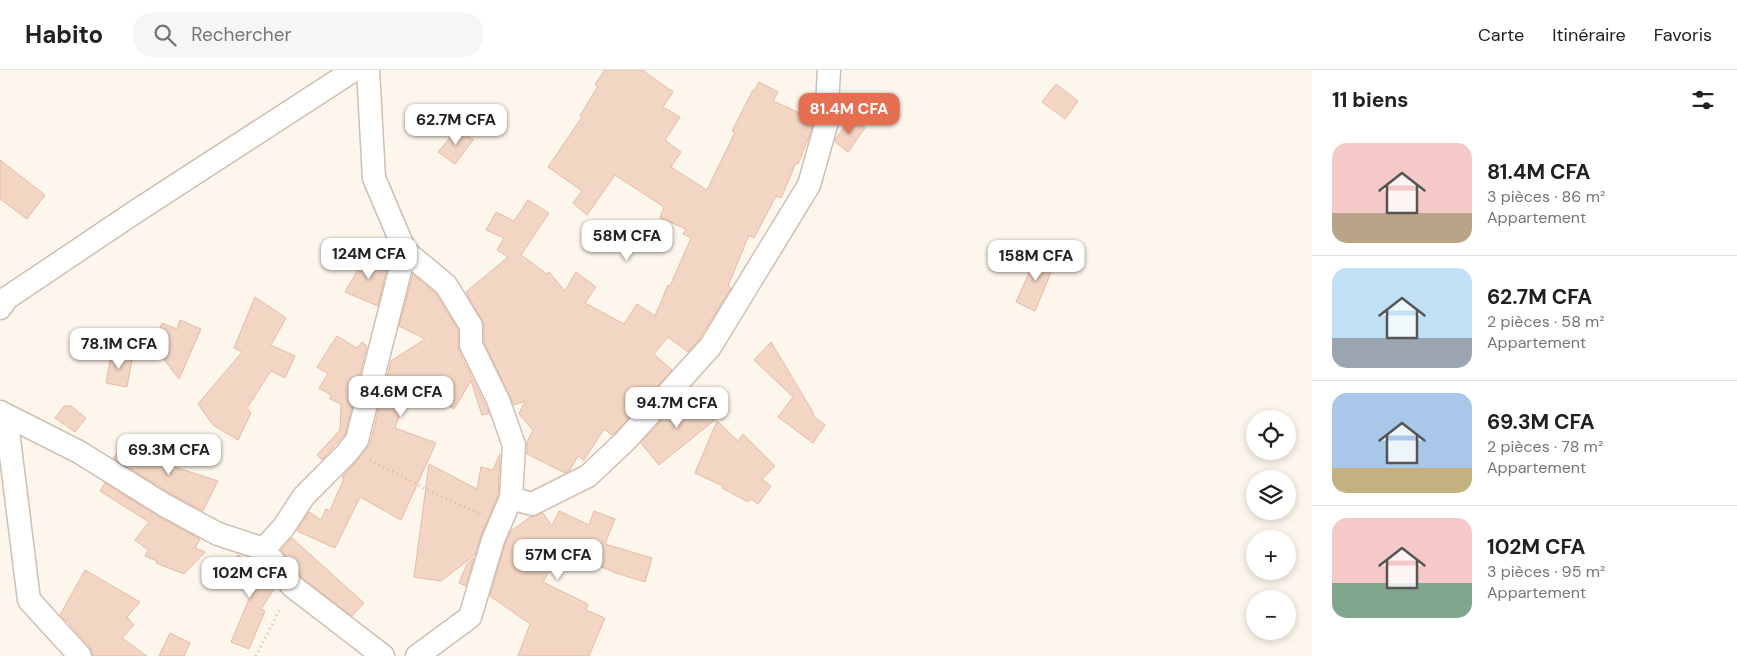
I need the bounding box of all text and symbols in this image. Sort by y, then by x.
search box [133,12,483,57]
text: Habito [25,19,103,50]
icon: search [151,21,179,49]
text: Rechercher [191,22,292,47]
text: Carte [1478,23,1524,47]
text: Itinéraire [1552,23,1626,47]
text: Favoris [1654,23,1712,47]
text: 11 biens [1332,86,1409,114]
icon: filters [1689,86,1717,114]
pin: 81.4M CFA [792,92,906,135]
text: 81.4M CFA [810,98,888,119]
pin: 62.7M CFA [399,104,513,146]
text: 62.7M CFA [416,109,496,130]
text: 81.4M CFA [1487,158,1590,186]
icon: home [1372,163,1432,223]
text: 3 pièces · 86 m² [1487,186,1605,207]
text: Appartement [1487,207,1586,228]
pin: 58M CFA [581,220,673,262]
text: 58M CFA [593,225,661,246]
pin: 124M CFA [317,238,421,280]
pin: 158M CFA [984,240,1088,282]
text: 124M CFA [332,243,406,264]
text: 158M CFA [999,245,1073,266]
text: 62.7M CFA [1487,283,1592,311]
icon: home [1372,288,1432,348]
text: 2 pièces · 58 m² [1487,311,1605,332]
pin: 78.1M CFA [62,328,176,370]
text: Appartement [1487,332,1586,353]
text: 78.1M CFA [81,333,157,354]
pin: 84.6M CFA [344,376,458,418]
text: 84.6M CFA [360,381,443,402]
pin: 94.7M CFA [620,386,734,429]
text: 94.7M CFA [636,392,718,413]
text: 69.3M CFA [1487,408,1595,436]
map controls [1246,410,1296,640]
button: locate [1246,410,1296,460]
icon: home [1372,413,1432,473]
pin: 69.3M CFA [112,434,226,476]
text: 2 pièces · 78 m² [1487,436,1603,457]
text: 69.3M CFA [128,439,210,460]
text: Appartement [1487,457,1586,478]
button: layers [1246,470,1296,520]
button: + [1246,530,1296,580]
text: 102M CFA [1487,533,1585,561]
pin: 57M CFA [512,538,604,581]
icon: home [1372,538,1432,598]
text: 57M CFA [524,544,592,565]
pin: 102M CFA [198,556,302,599]
text: 3 pièces · 95 m² [1487,561,1605,582]
text: 102M CFA [212,562,288,583]
text: Appartement [1487,582,1586,603]
button: − [1246,590,1296,640]

